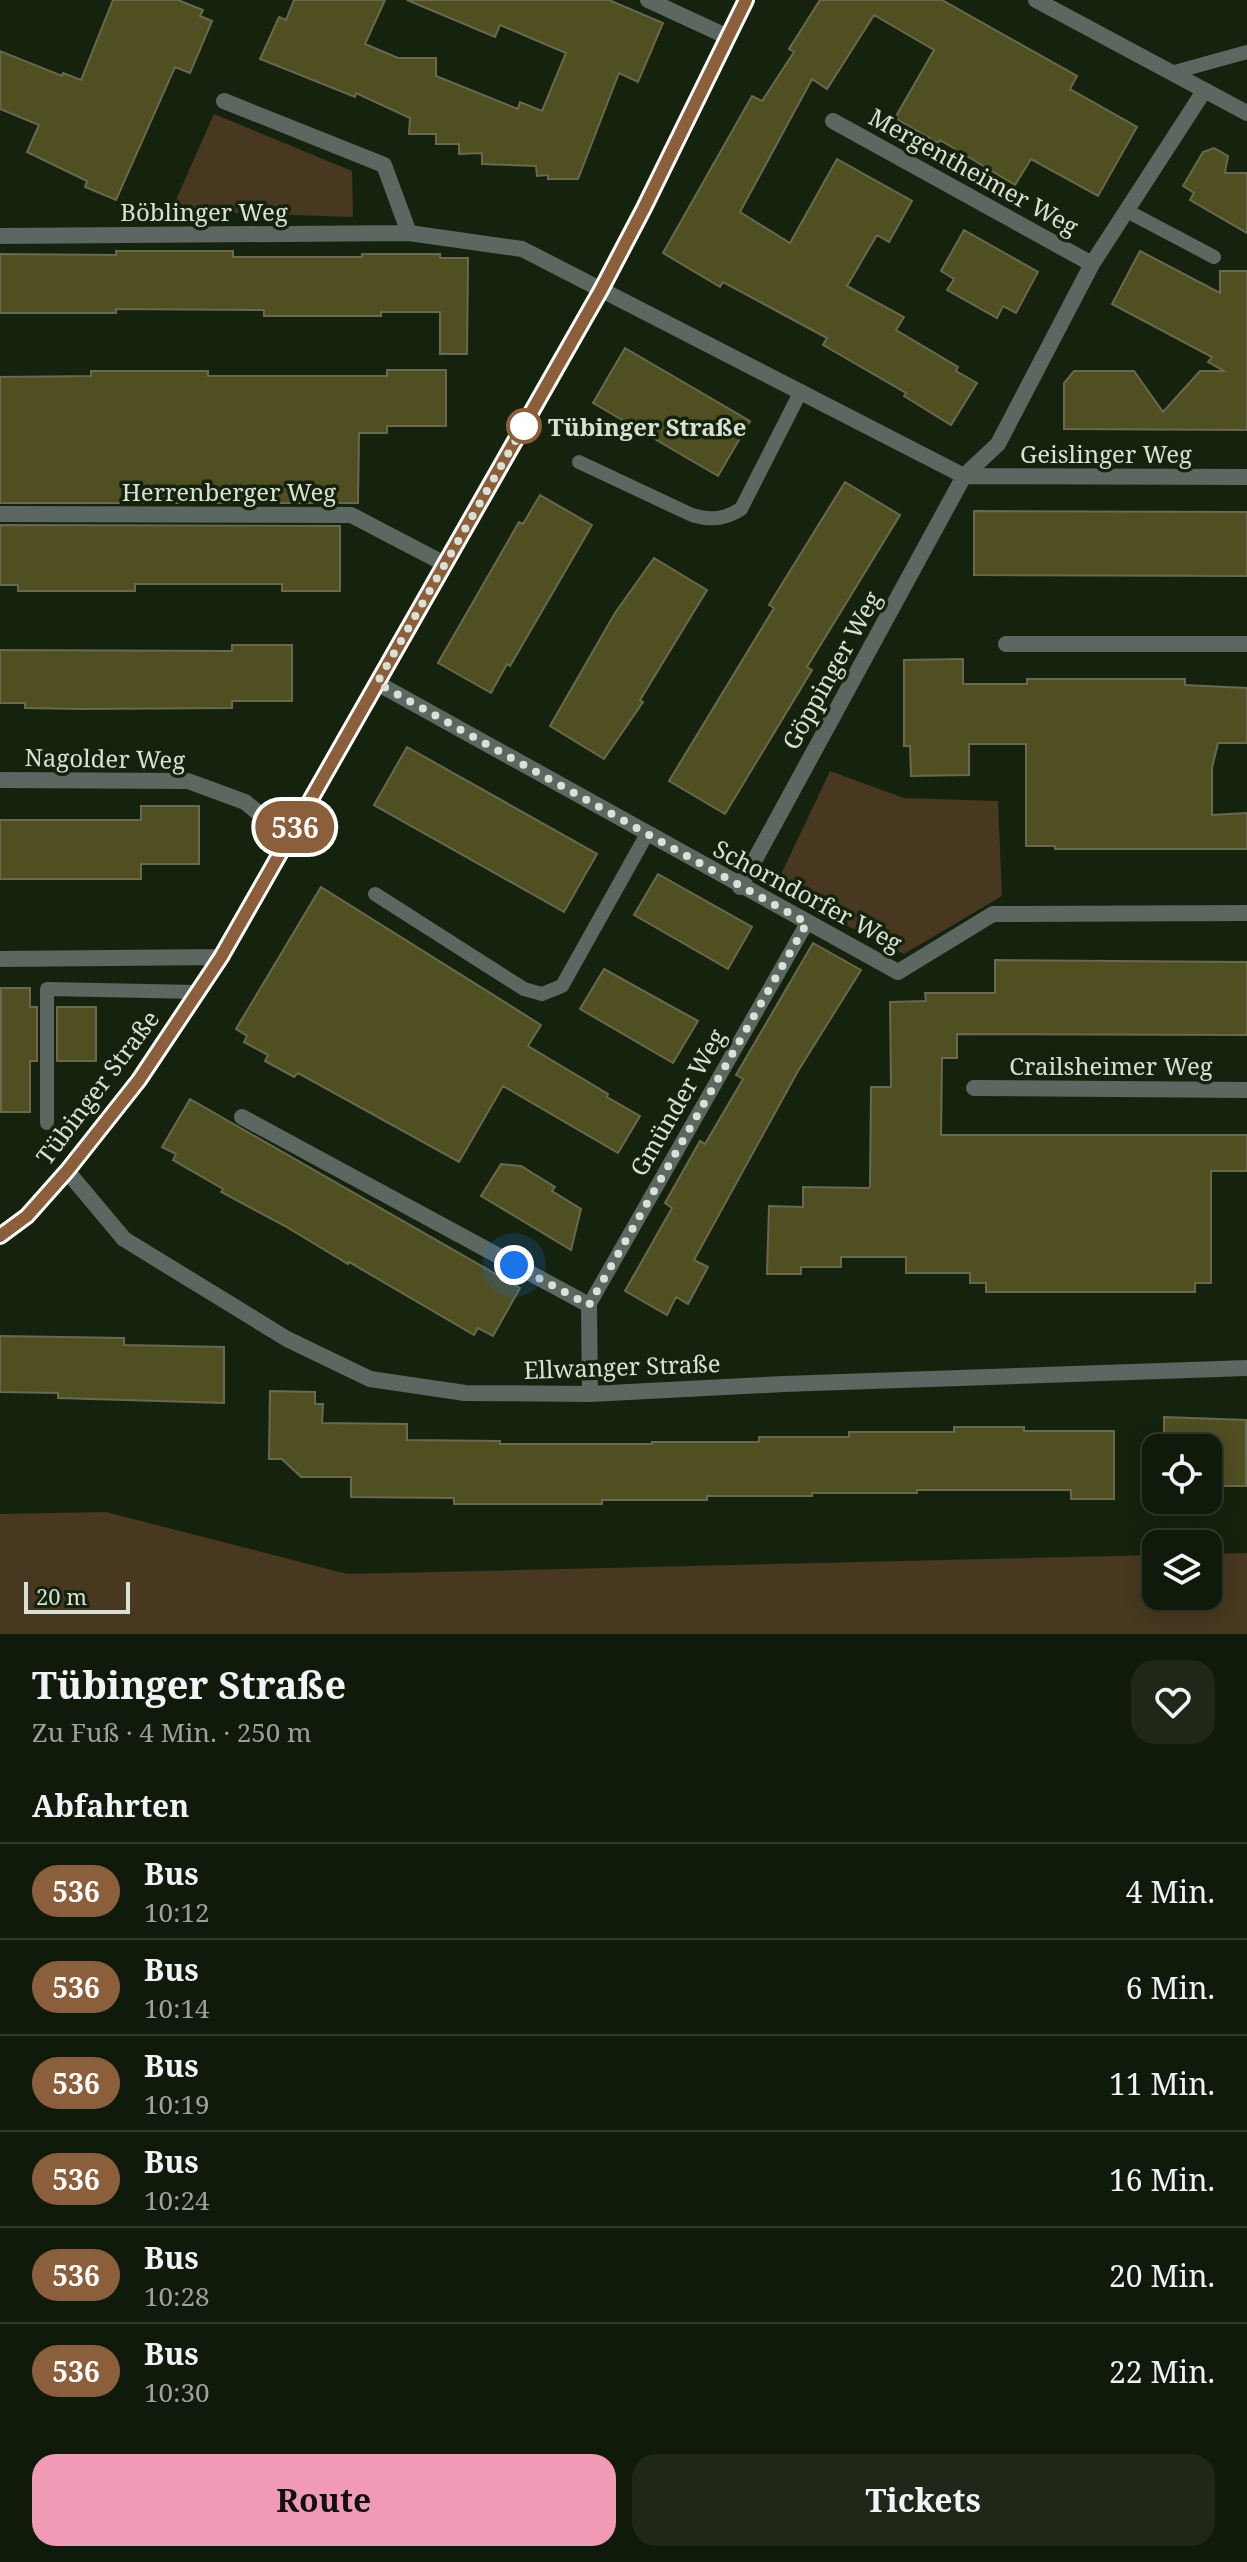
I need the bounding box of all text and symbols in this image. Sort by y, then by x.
street label: Mergentheimer Weg [863,100,1085,242]
street label: Böblinger Weg [120,195,288,228]
marker: Tübinger Straße [507,409,541,443]
place label: Tübinger Straße [548,410,746,443]
street label: Geislinger Weg [1020,437,1192,470]
street label: Herrenberger Weg [122,475,336,508]
street label: Göppinger Weg [774,585,888,755]
street label: Nagolder Weg [24,740,186,776]
line badge: 536 [249,801,341,853]
text: 536 [271,808,319,846]
street label: Schorndorfer Weg [708,831,908,959]
street label: Tübinger Straße [28,1003,166,1171]
street label: Gmünder Weg [621,1022,733,1182]
street label: Crailsheimer Weg [1009,1049,1213,1082]
your location [494,1245,534,1285]
street label: Ellwanger Straße [523,1346,721,1386]
map controls [1142,1434,1222,1610]
button: locate [1142,1434,1222,1514]
button: layers [1142,1530,1222,1610]
scale bar [24,1578,130,1614]
text: 20 m [36,1581,87,1611]
text: Tübinger Straße [32,1658,346,1710]
button: heart [1131,1660,1215,1744]
text: Zu Fuß · 4 Min. · 250 m [32,1714,312,1750]
text: Abfahrten [32,1785,189,1826]
text: Bus [144,1853,199,1894]
text: 4 Min. [1126,1871,1215,1912]
text: 536 [52,1872,100,1910]
text: 10:12 [144,1894,210,1930]
text: Bus [144,1949,199,1990]
text: 6 Min. [1126,1967,1215,2008]
text: 536 [52,1968,100,2006]
text: 10:14 [144,1990,210,2026]
text: Bus [144,2045,199,2086]
text: 11 Min. [1109,2063,1215,2104]
text: 536 [52,2064,100,2102]
text: 10:19 [144,2086,210,2122]
text: Bus [144,2141,199,2182]
text: 16 Min. [1109,2159,1215,2200]
text: 536 [52,2160,100,2198]
text: 10:24 [144,2182,210,2218]
text: Bus [144,2237,199,2278]
text: 20 Min. [1109,2255,1215,2296]
text: 536 [52,2256,100,2294]
text: 10:28 [144,2278,210,2314]
text: Bus [144,2333,199,2374]
text: 22 Min. [1109,2351,1215,2392]
text: 536 [52,2352,100,2390]
text: 10:30 [144,2374,210,2410]
button: Route [32,2454,616,2546]
button: Tickets [632,2454,1215,2546]

